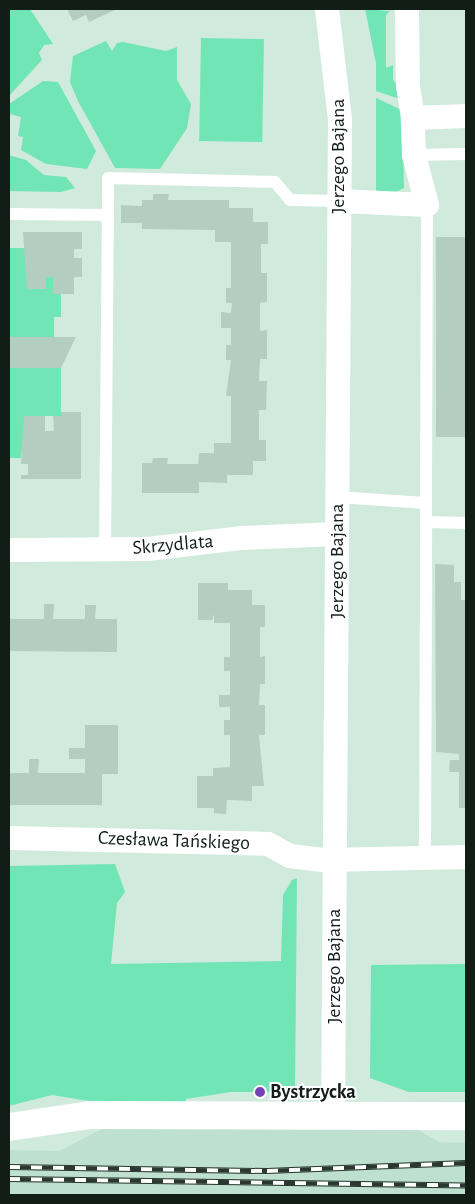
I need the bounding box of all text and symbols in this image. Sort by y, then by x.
street label: Jerzego Bajana [326,98,350,214]
street label: Jerzego Bajana [325,503,349,619]
street label: Skrzydlata [131,529,215,561]
street label: Czesława Tańskiego [98,826,250,856]
street label: Jerzego Bajana [322,908,346,1024]
place label: Bystrzycka [270,1080,356,1104]
marker: Bystrzycka [254,1086,266,1098]

